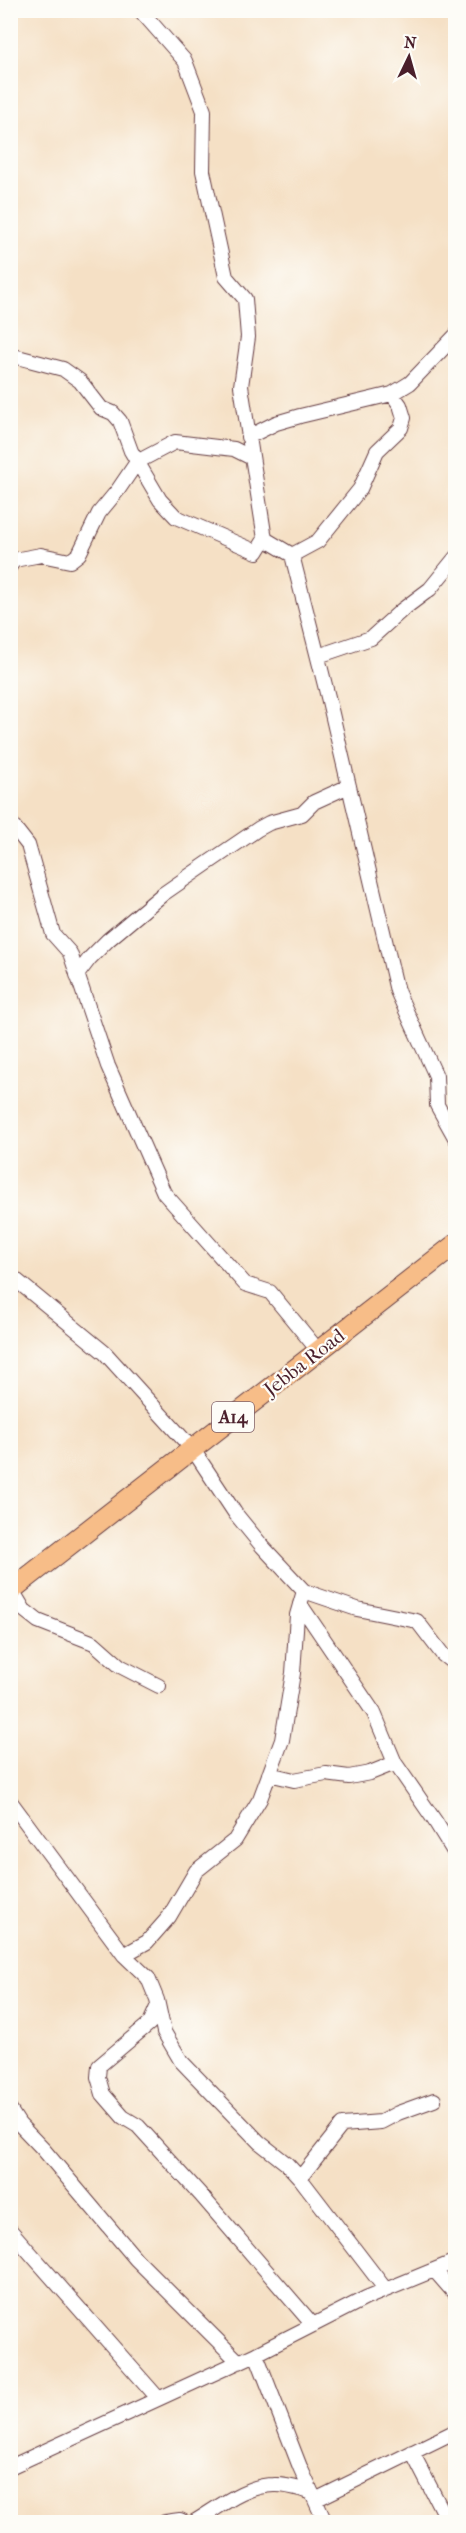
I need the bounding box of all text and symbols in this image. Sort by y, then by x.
north arrow [379,27,439,87]
text: N [403,33,418,53]
street label: Jebba Road [258,1323,350,1402]
road number: A14 [212,1402,254,1432]

